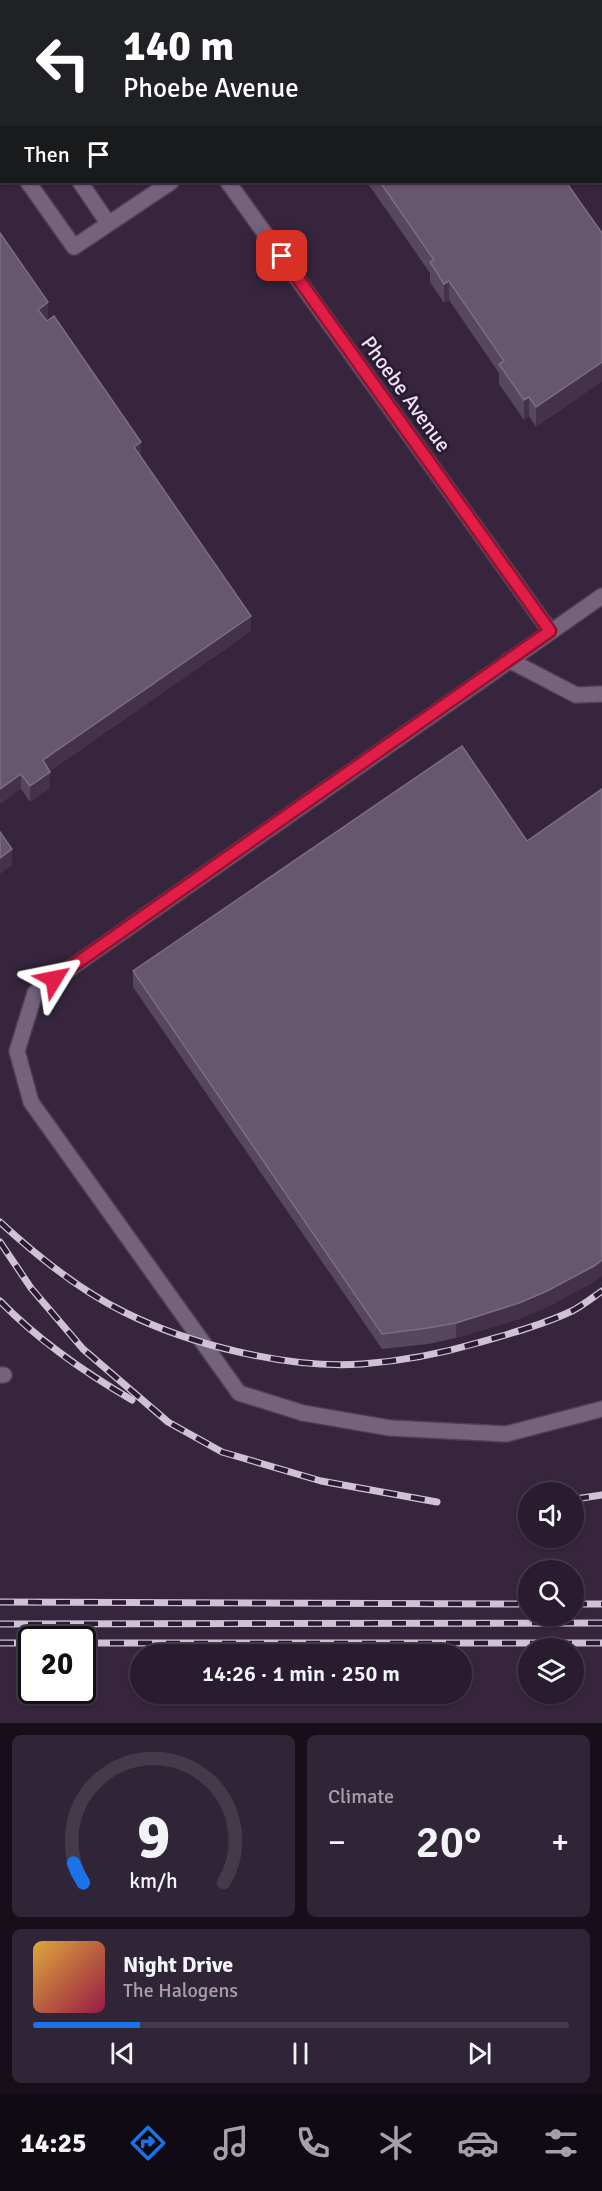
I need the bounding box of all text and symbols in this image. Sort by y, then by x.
text: 140 m [123,21,234,72]
icon: left [24,24,102,102]
text: Phoebe Avenue [123,72,299,105]
icon: arrive [82,138,115,171]
text: Then [24,141,70,168]
pin [256,230,307,281]
icon: arrive [265,239,298,272]
street label: Phoebe Avenue [355,331,457,457]
position arrow [22,947,86,1011]
map controls [518,1482,584,1704]
button: sound [518,1482,584,1548]
button: search [518,1560,584,1626]
speed limit sign: 20 [18,1626,96,1704]
button: layers [518,1638,584,1704]
text: 14:26 · 1 min · 250 m [202,1660,400,1687]
text: Climate [328,1784,394,1809]
text: 9 [137,1798,170,1875]
text: 20° [416,1815,481,1870]
text: − [328,1822,346,1863]
text: + [551,1822,569,1863]
text: km/h [129,1868,178,1894]
text: Night Drive [123,1951,233,1978]
text: The Halogens [123,1978,238,2003]
icon: previous [106,2037,139,2070]
icon: pause [284,2037,317,2070]
icon: next [463,2037,496,2070]
icon: directions [127,2122,169,2164]
icon: music [210,2122,252,2164]
icon: phone [292,2122,334,2164]
icon: climate [375,2122,417,2164]
icon: car [457,2122,499,2164]
icon: filters [540,2122,582,2164]
text: 14:25 [20,2127,87,2160]

